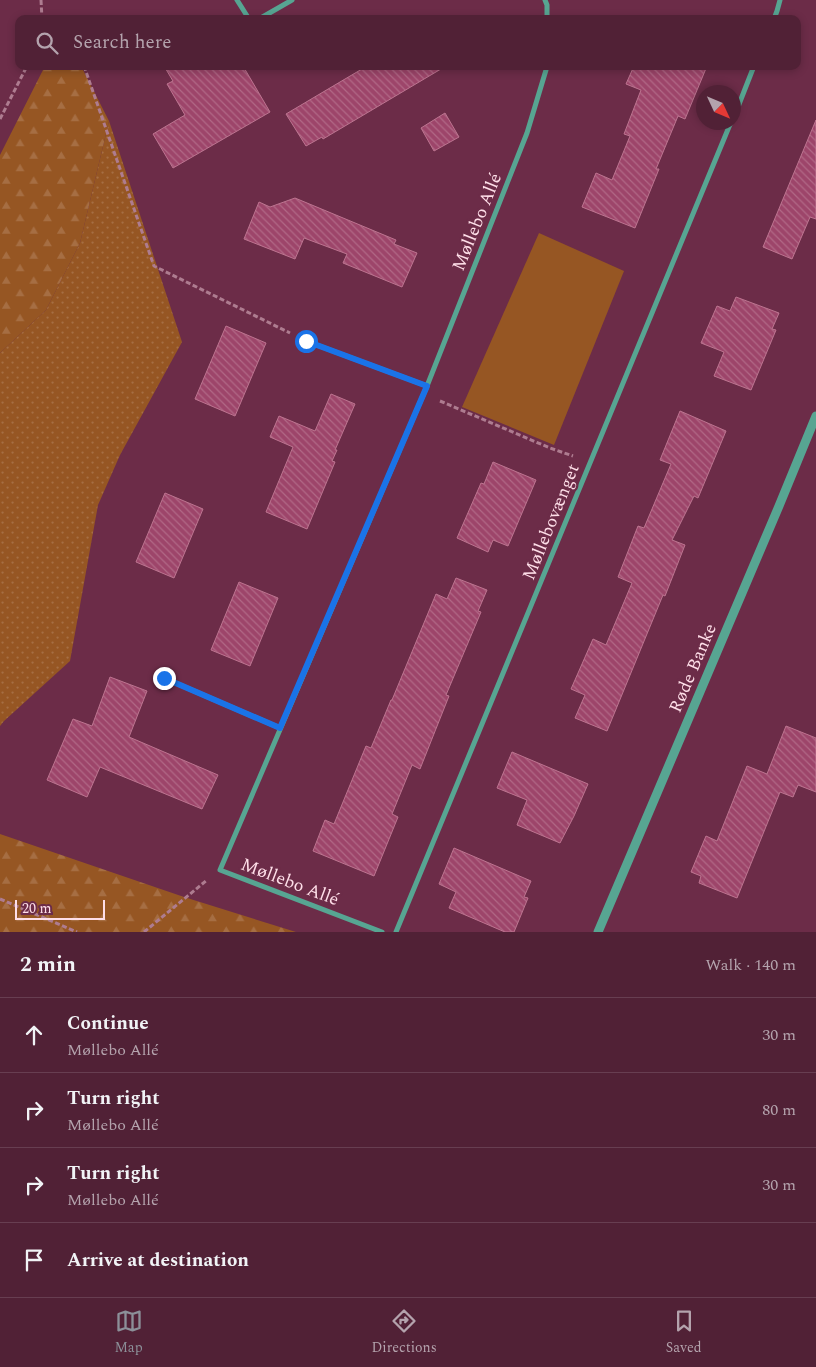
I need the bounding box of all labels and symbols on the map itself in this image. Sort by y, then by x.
north arrow [696,85,741,130]
street label: Møllebo Allé [445,169,509,275]
route start [295,330,318,353]
street label: Møllebovænget [515,460,587,584]
street label: Røde Banke [662,619,724,717]
route end [153,667,176,690]
street label: Møllebo Allé [237,851,343,913]
scale bar [15,897,105,920]

